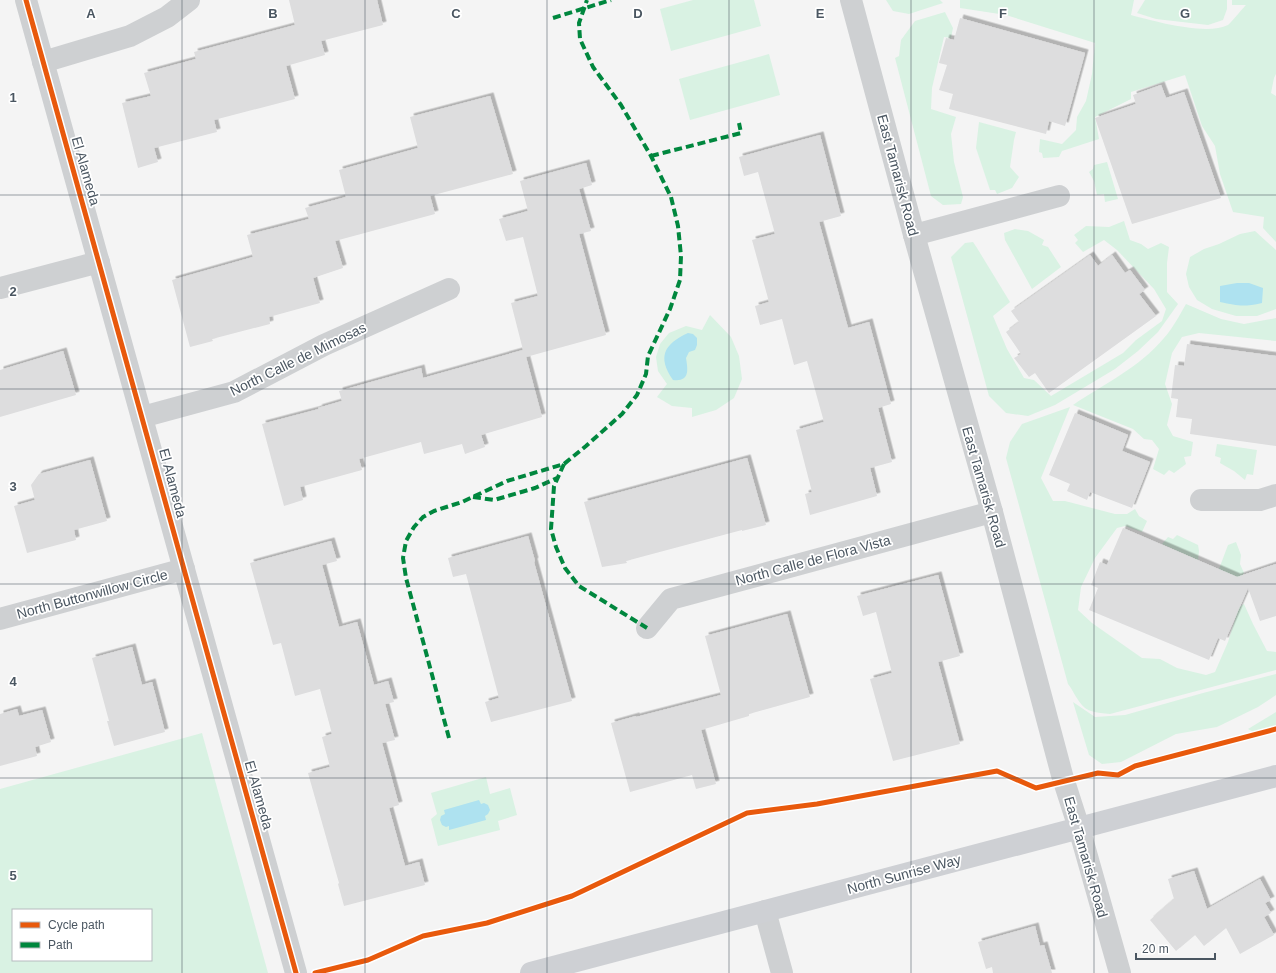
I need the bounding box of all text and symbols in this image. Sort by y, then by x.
text: A [86,6,96,21]
text: B [268,6,278,21]
text: C [451,6,461,21]
text: D [633,6,643,21]
text: E [816,6,825,21]
text: F [999,6,1007,21]
text: G [1180,6,1190,21]
text: 1 [9,90,17,105]
street label: East Tamarisk Road [874,113,922,237]
street label: El Alameda [69,135,104,207]
text: 2 [9,284,17,299]
street label: North Calle de Mimosas [227,319,369,399]
street label: East Tamarisk Road [959,425,1009,549]
street label: El Alameda [156,447,190,519]
text: 3 [9,479,17,494]
street label: North Calle de Flora Vista [734,532,893,588]
street label: North Buttonwillow Circle [15,566,169,622]
text: 4 [9,674,17,689]
street label: El Alameda [242,759,277,831]
street label: East Tamarisk Road [1061,795,1111,919]
street label: North Sunrise Way [845,851,963,897]
text: 5 [9,868,17,883]
legend [12,909,152,961]
text: Cycle path [48,918,105,932]
scale bar [1136,935,1215,961]
text: Path [48,938,73,952]
text: 20 m [1142,942,1169,956]

